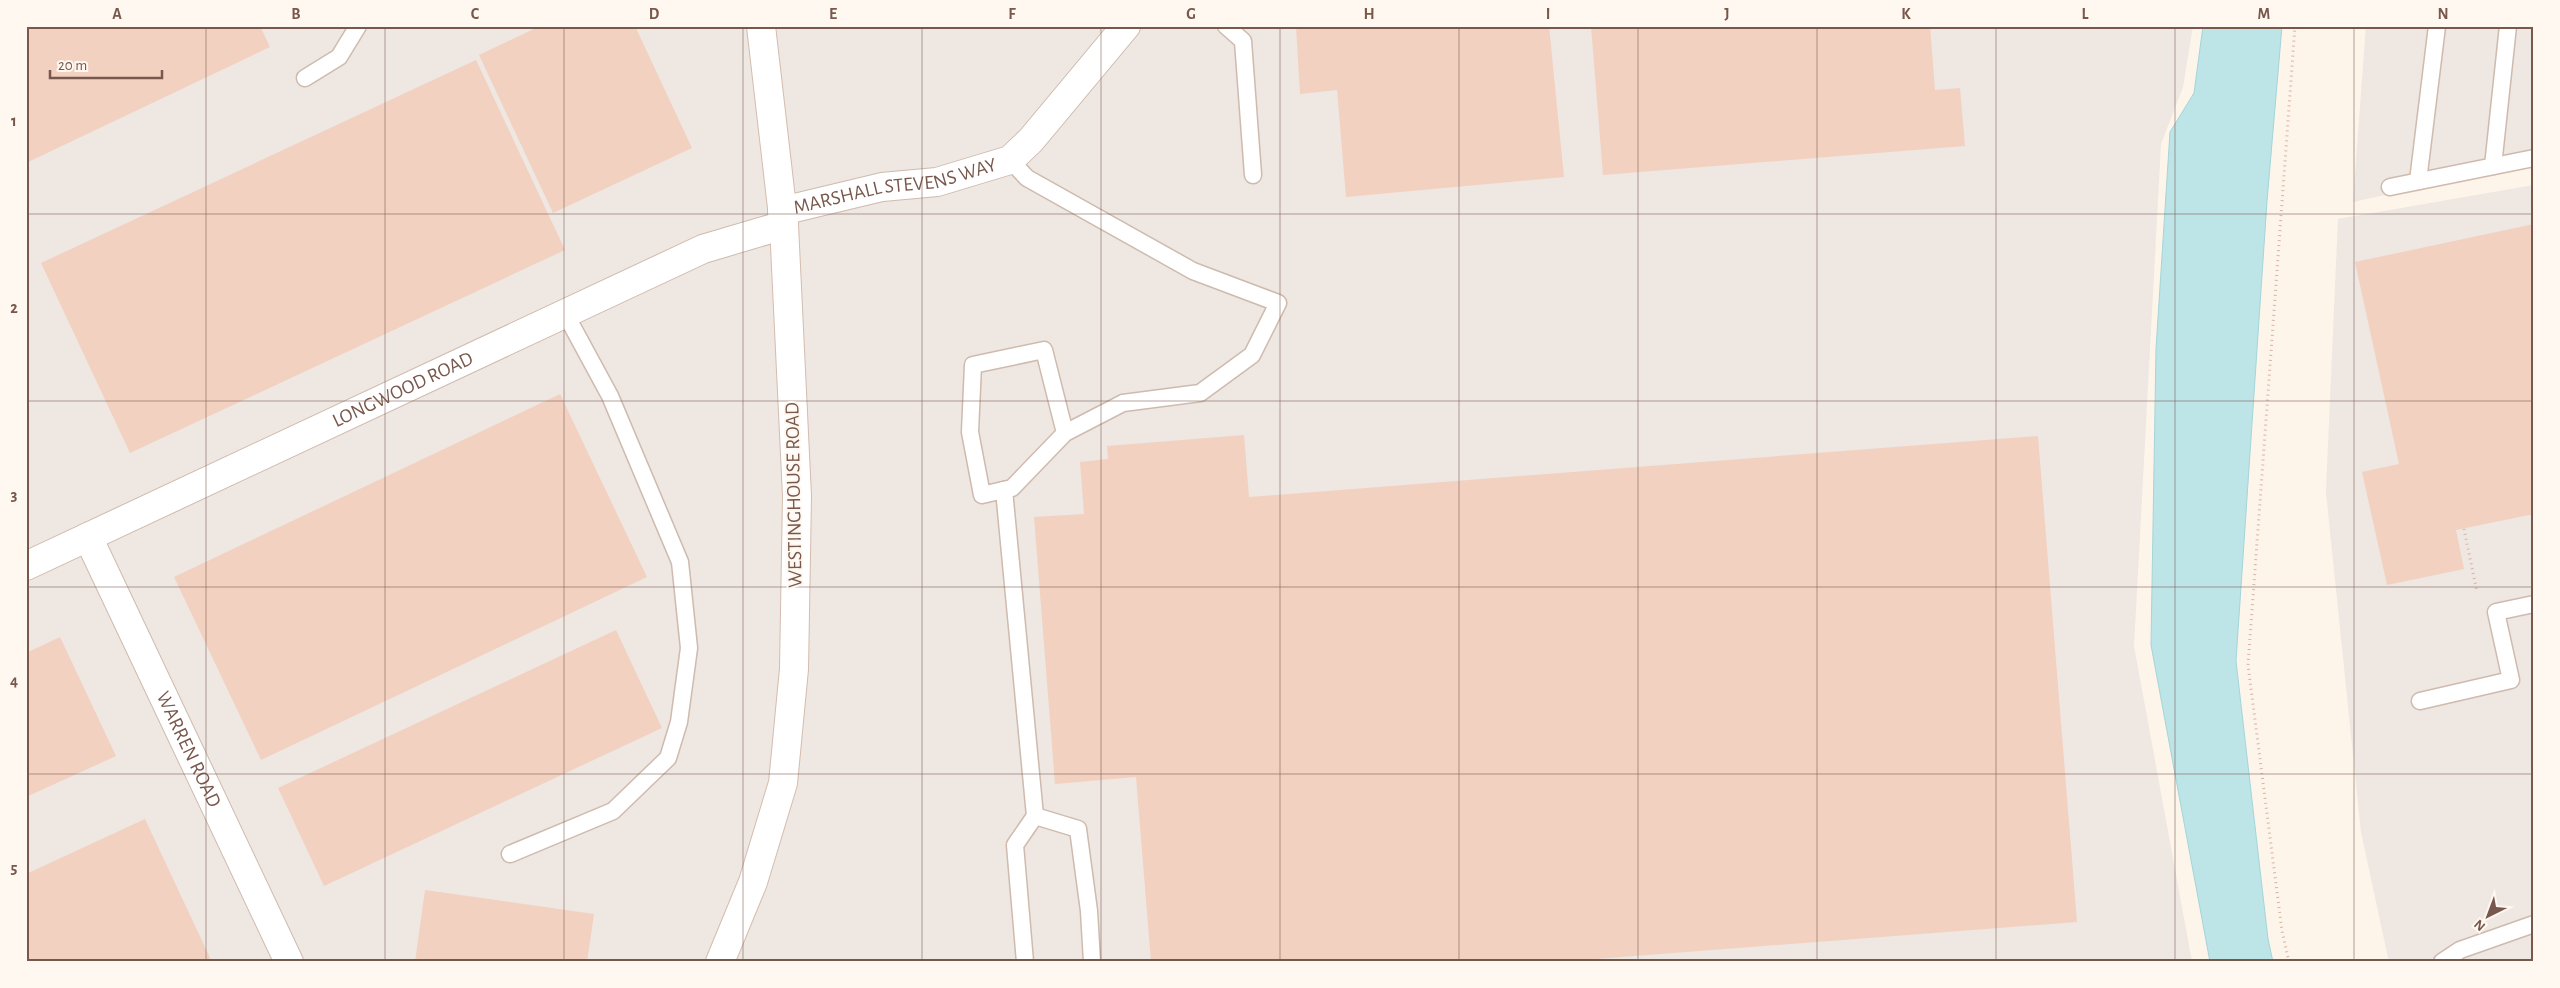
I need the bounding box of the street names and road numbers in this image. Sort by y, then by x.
street label: MARSHALL STEVENS WAY [792,154,999,218]
street label: LONGWOOD ROAD [329,348,476,431]
street label: WESTINGHOUSE ROAD [782,402,806,588]
street label: WARREN ROAD [153,688,224,811]

